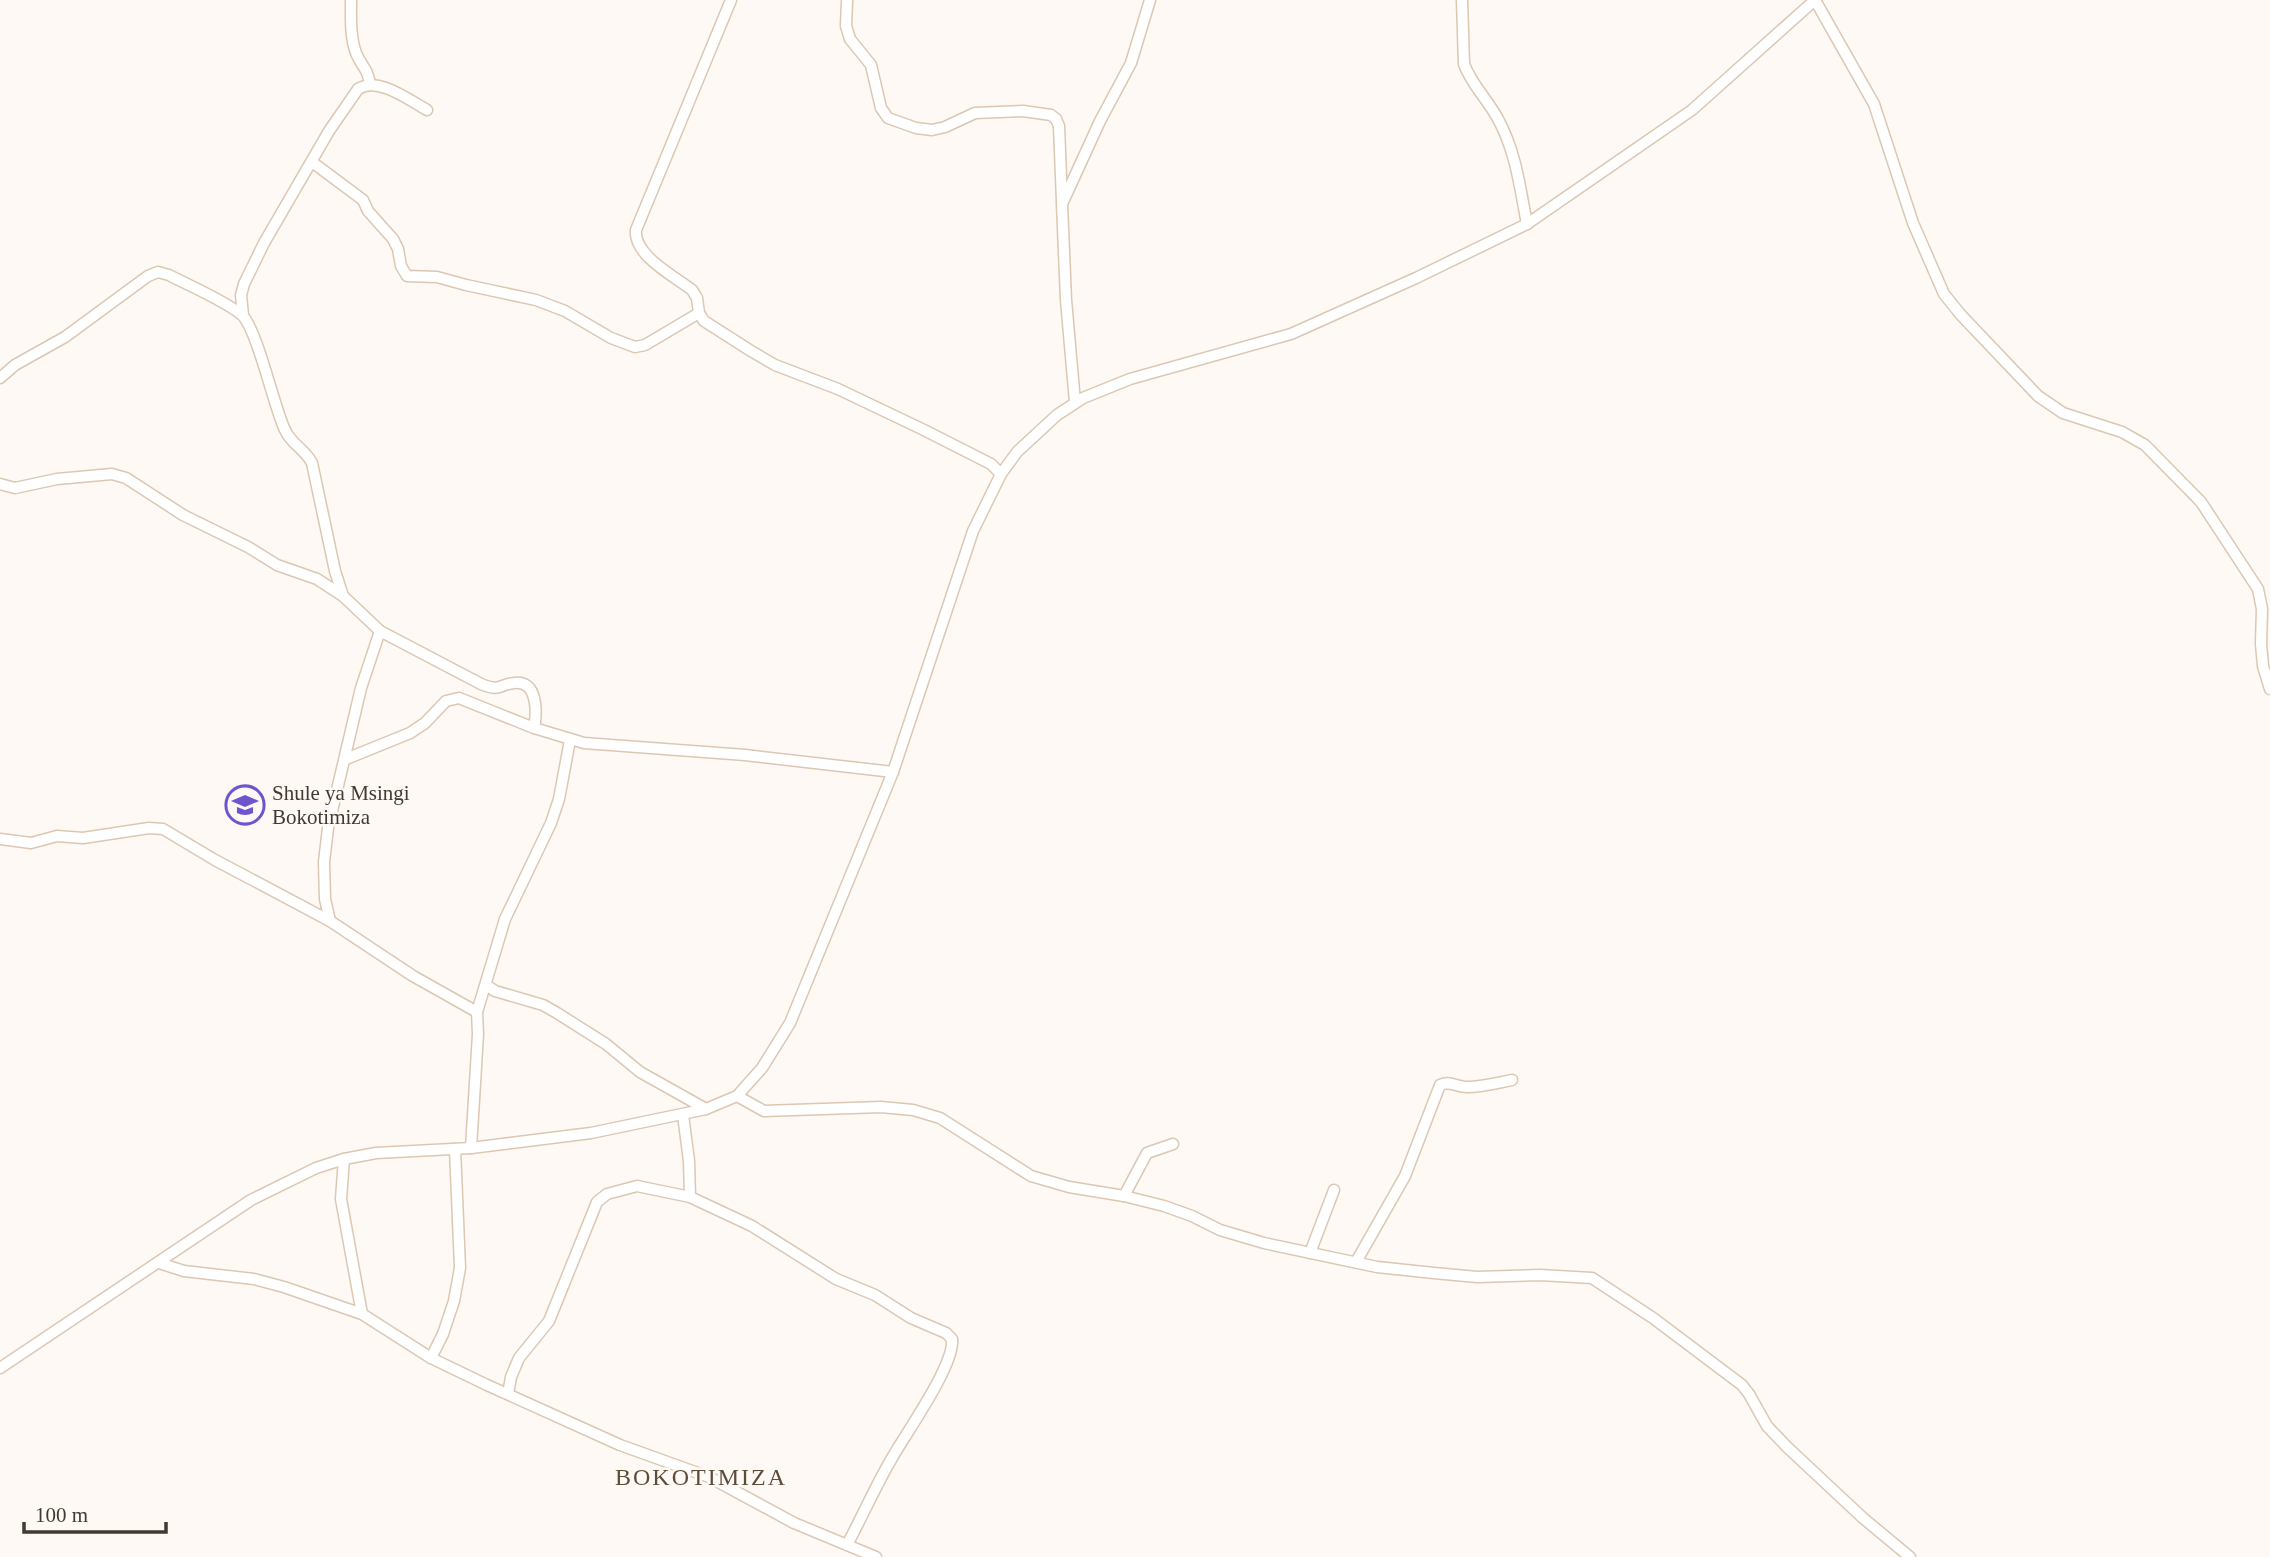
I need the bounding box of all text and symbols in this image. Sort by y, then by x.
place label: Shule ya Msingi Bokotimiza [272,781,410,829]
school or university icon: Shule ya Msingi Bokotimiza [224,784,266,826]
district label: BOKOTIMIZA [615,1464,787,1490]
scale bar [24,1490,166,1534]
text: 100 m [35,1503,88,1527]

